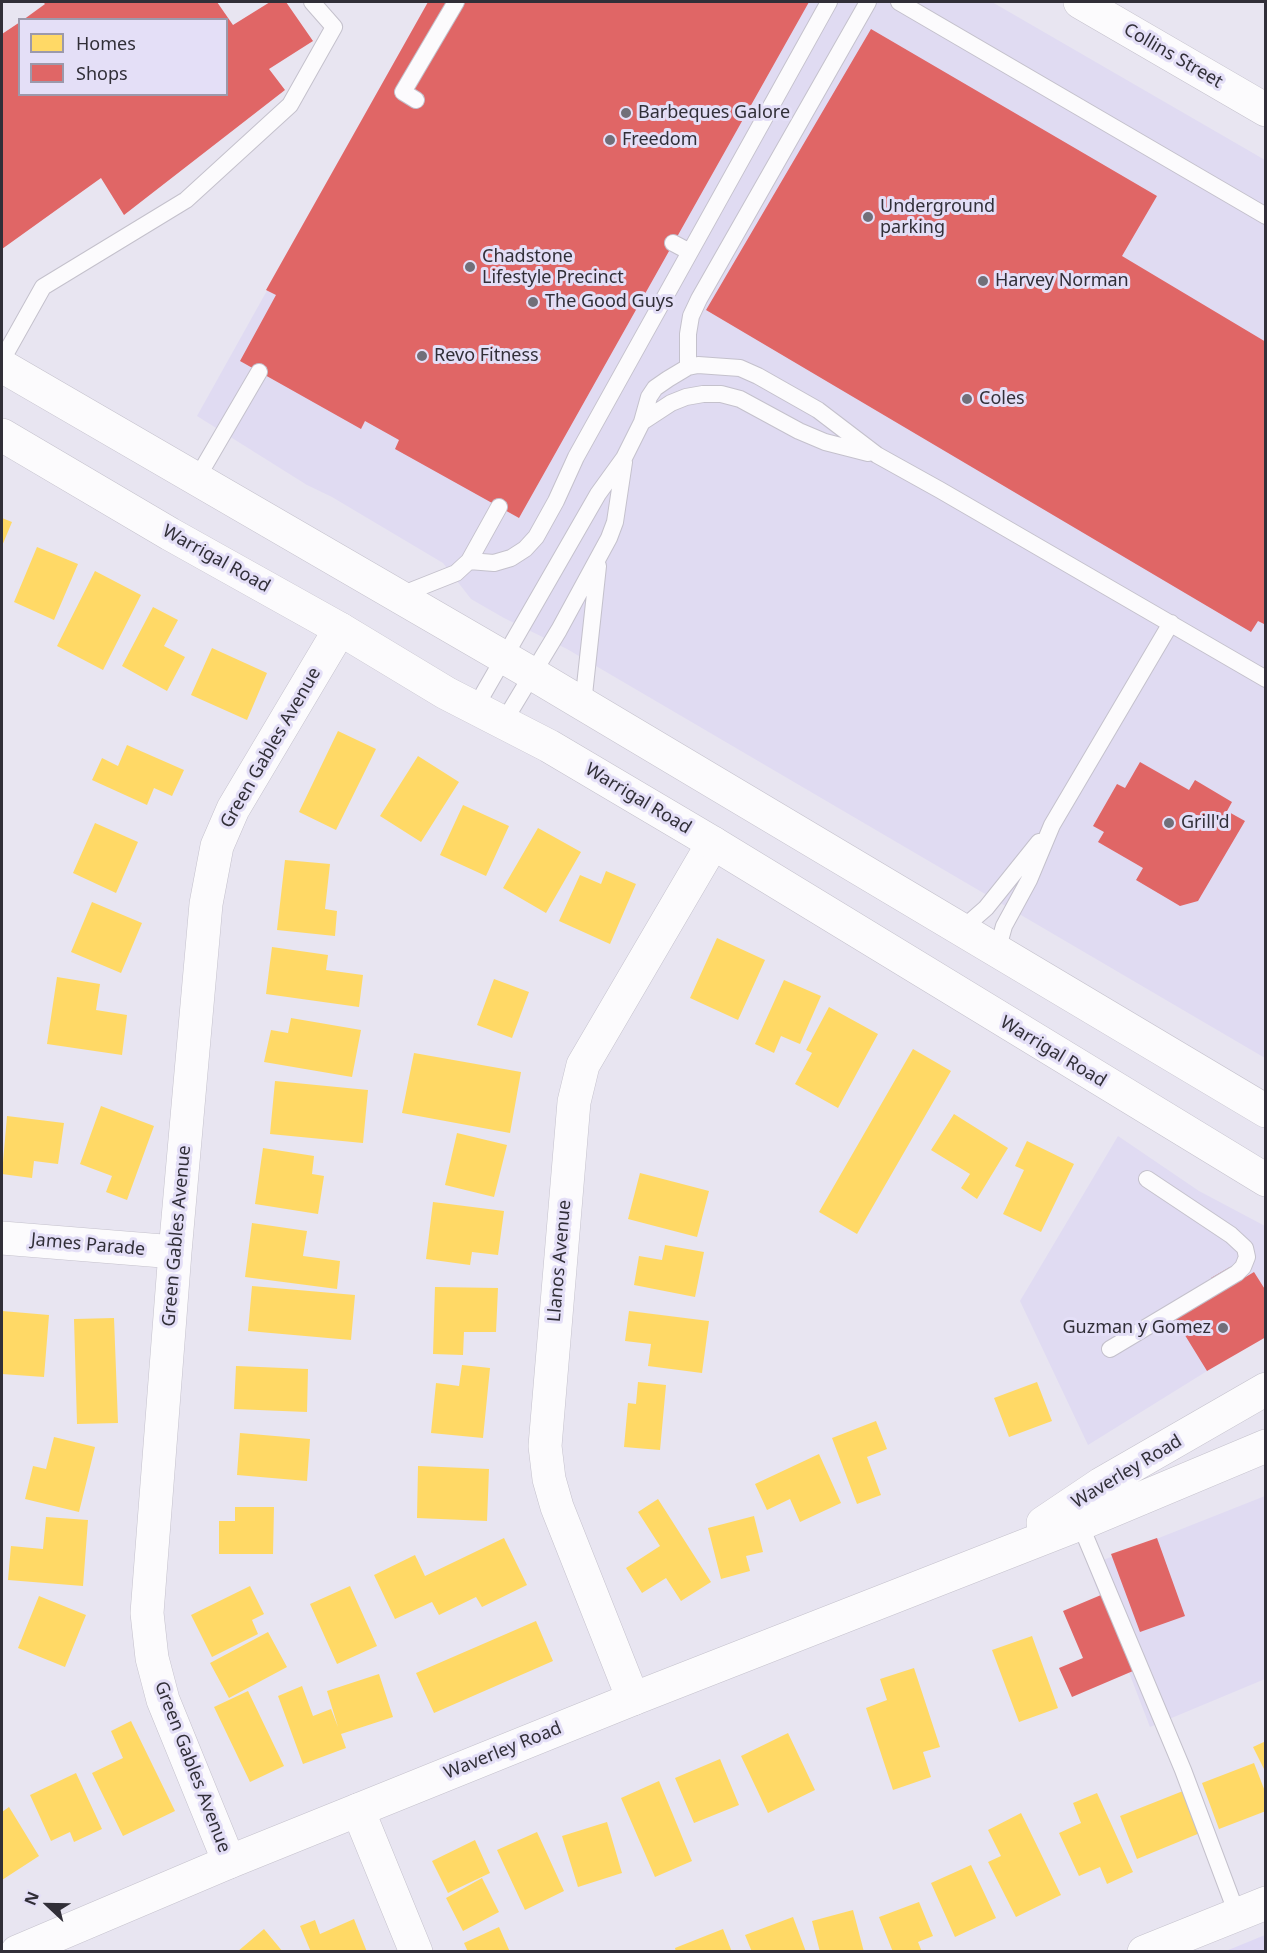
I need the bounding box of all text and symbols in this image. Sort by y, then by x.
legend [18,18,228,96]
street label: Collins Street [1120,19,1226,93]
text: Homes [76,31,136,55]
text: Shops [76,61,128,85]
place label: Barbeques Galore [638,102,790,124]
marker: Barbeques Galore [619,106,633,120]
place label: Freedom [622,129,698,151]
marker: Freedom [603,133,617,147]
place label: Underground parking [880,196,995,238]
marker: Underground parking [861,210,875,224]
place label: Chadstone Lifestyle Precinct [482,246,624,288]
marker: Chadstone Lifestyle Precinct [463,260,477,274]
place label: Harvey Norman [995,270,1129,292]
marker: Harvey Norman [976,274,990,288]
place label: The Good Guys [545,291,674,313]
marker: The Good Guys [526,295,540,309]
place label: Revo Fitness [434,345,539,367]
marker: Revo Fitness [415,349,429,363]
place label: Coles [979,388,1025,410]
marker: Coles [960,392,974,406]
street label: Warrigal Road [158,521,274,597]
street label: Green Gables Avenue [216,664,326,832]
street label: Warrigal Road [581,759,695,839]
place label: Grill'd [1181,812,1230,834]
marker: Grill'd [1162,816,1176,830]
street label: Warrigal Road [996,1012,1110,1092]
street label: Green Gables Avenue [158,1144,196,1328]
street label: Llanos Avenue [544,1199,576,1323]
street label: James Parade [30,1229,146,1261]
place label: Guzman y Gomez [1062,1317,1211,1339]
marker: Guzman y Gomez [1216,1321,1230,1335]
street label: Waverley Road [1068,1431,1186,1513]
street label: Green Gables Avenue [149,1678,235,1856]
street label: Waverley Road [441,1718,565,1784]
north arrow [18,1875,78,1935]
text: N [19,1888,44,1908]

